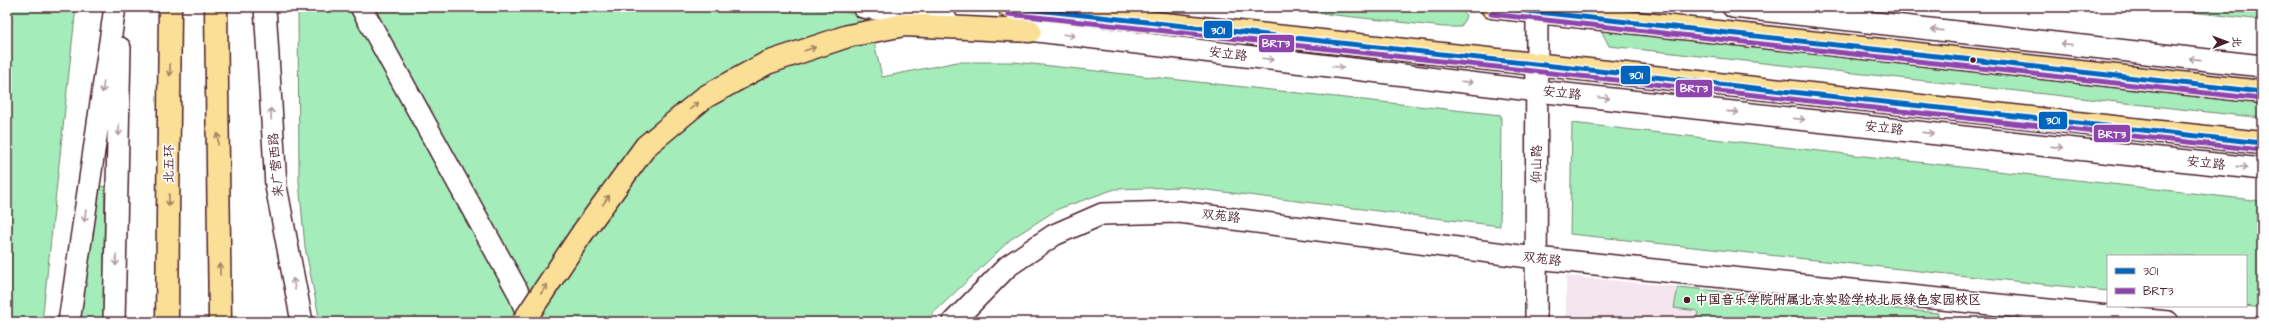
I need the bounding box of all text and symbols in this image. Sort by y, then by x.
line badge: 301 [1203,20,1233,39]
north arrow [2207,22,2247,62]
text: 301 [1210,23,1226,38]
one-way arrow [1931,26,1944,34]
one-way arrow [1062,31,1075,39]
line badge: BRT3 [1258,34,1295,53]
text: BRT3 [1262,36,1290,51]
text: 北 [2229,36,2244,47]
one-way arrow [2060,41,2073,48]
street label: 安立路 [1208,43,1248,65]
one-way arrow [803,45,816,52]
one-way arrow [1261,55,1274,63]
unlabelled marker [1968,55,1978,65]
one-way arrow [2189,55,2202,63]
one-way arrow [166,63,174,76]
one-way arrow [1331,63,1344,71]
line badge: 301 [1620,65,1651,85]
text: 301 [1628,68,1644,83]
one-way arrow [1460,79,1473,86]
line badge: BRT3 [1675,79,1713,98]
one-way arrow [99,80,107,93]
text: BRT3 [1680,81,1708,96]
street label: 安立路 [1542,82,1582,104]
one-way arrow [1597,94,1610,102]
one-way arrow [689,102,699,111]
one-way arrow [268,108,275,121]
one-way arrow [1726,108,1739,116]
line badge: 301 [2038,111,2068,130]
text: 301 [2045,113,2061,128]
one-way arrow [1792,115,1805,123]
street label: 安立路 [1864,117,1904,139]
one-way arrow [115,123,122,136]
line badge: BRT3 [2093,124,2131,143]
text: BRT3 [2098,127,2126,142]
one-way arrow [1921,129,1934,137]
street label: 来广营西路 [264,132,288,198]
one-way arrow [214,133,222,146]
street label: 北五环 [160,144,178,184]
street label: 仰山路 [1528,144,1546,184]
one-way arrow [2050,144,2063,151]
street label: 安立路 [2186,152,2226,174]
one-way arrow [2235,164,2248,171]
one-way arrow [165,193,172,206]
one-way arrow [602,195,610,206]
street label: 双苑路 [1201,205,1241,227]
one-way arrow [81,209,89,222]
street label: 双苑路 [1522,248,1562,270]
one-way arrow [112,253,119,266]
legend [2107,255,2247,307]
one-way arrow [216,263,223,276]
text: 301 [2143,263,2159,280]
one-way arrow [290,278,298,291]
text: BRT3 [2143,283,2174,300]
one-way arrow [540,284,548,295]
place label: 中国音乐学院附属北京实验学校北辰绿色家园校区 [1695,291,1981,309]
marker: 中国音乐学院附属北京实验学校北辰绿色家园校区 [1682,295,1692,305]

